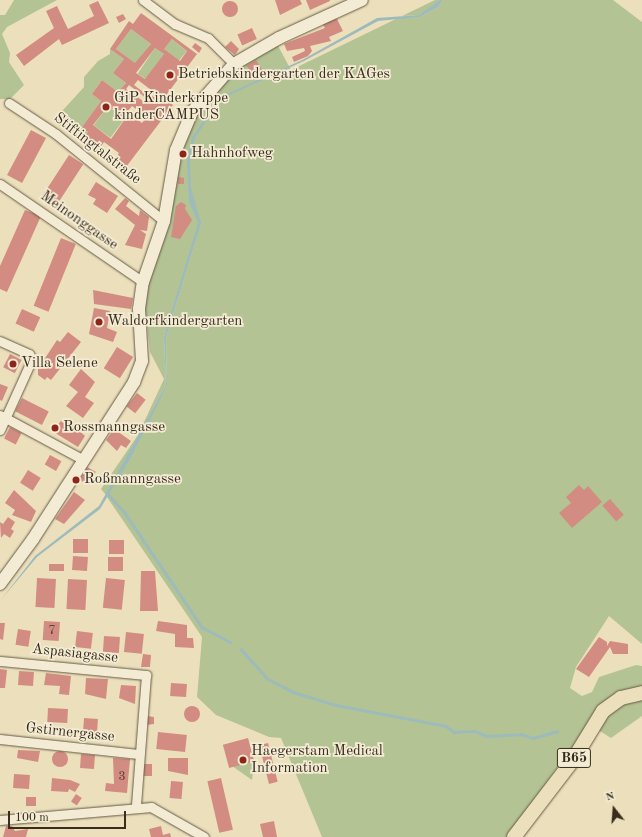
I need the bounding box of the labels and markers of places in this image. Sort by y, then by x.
place label: Betriebskindergarten der KAGes [178,66,390,84]
marker: Betriebskindergarten der KAGes [165,70,175,80]
place label: GiP Kinderkrippe kinderCAMPUS [114,89,228,124]
marker: GiP Kinderkrippe kinderCAMPUS [101,102,111,112]
place label: Hahnhofweg [191,145,273,163]
marker: Hahnhofweg [178,149,188,159]
place label: Waldorfkindergarten [107,313,242,331]
marker: Waldorfkindergarten [94,317,104,327]
place label: Villa Selene [21,355,98,373]
marker: Villa Selene [8,359,18,369]
place label: Rossmanngasse [63,419,165,437]
marker: Rossmanngasse [50,423,60,433]
place label: Roßmanngasse [84,471,181,489]
marker: Roßmanngasse [71,475,81,485]
place label: Haegerstam Medical Information [251,742,383,777]
marker: Haegerstam Medical Information [238,755,248,765]

